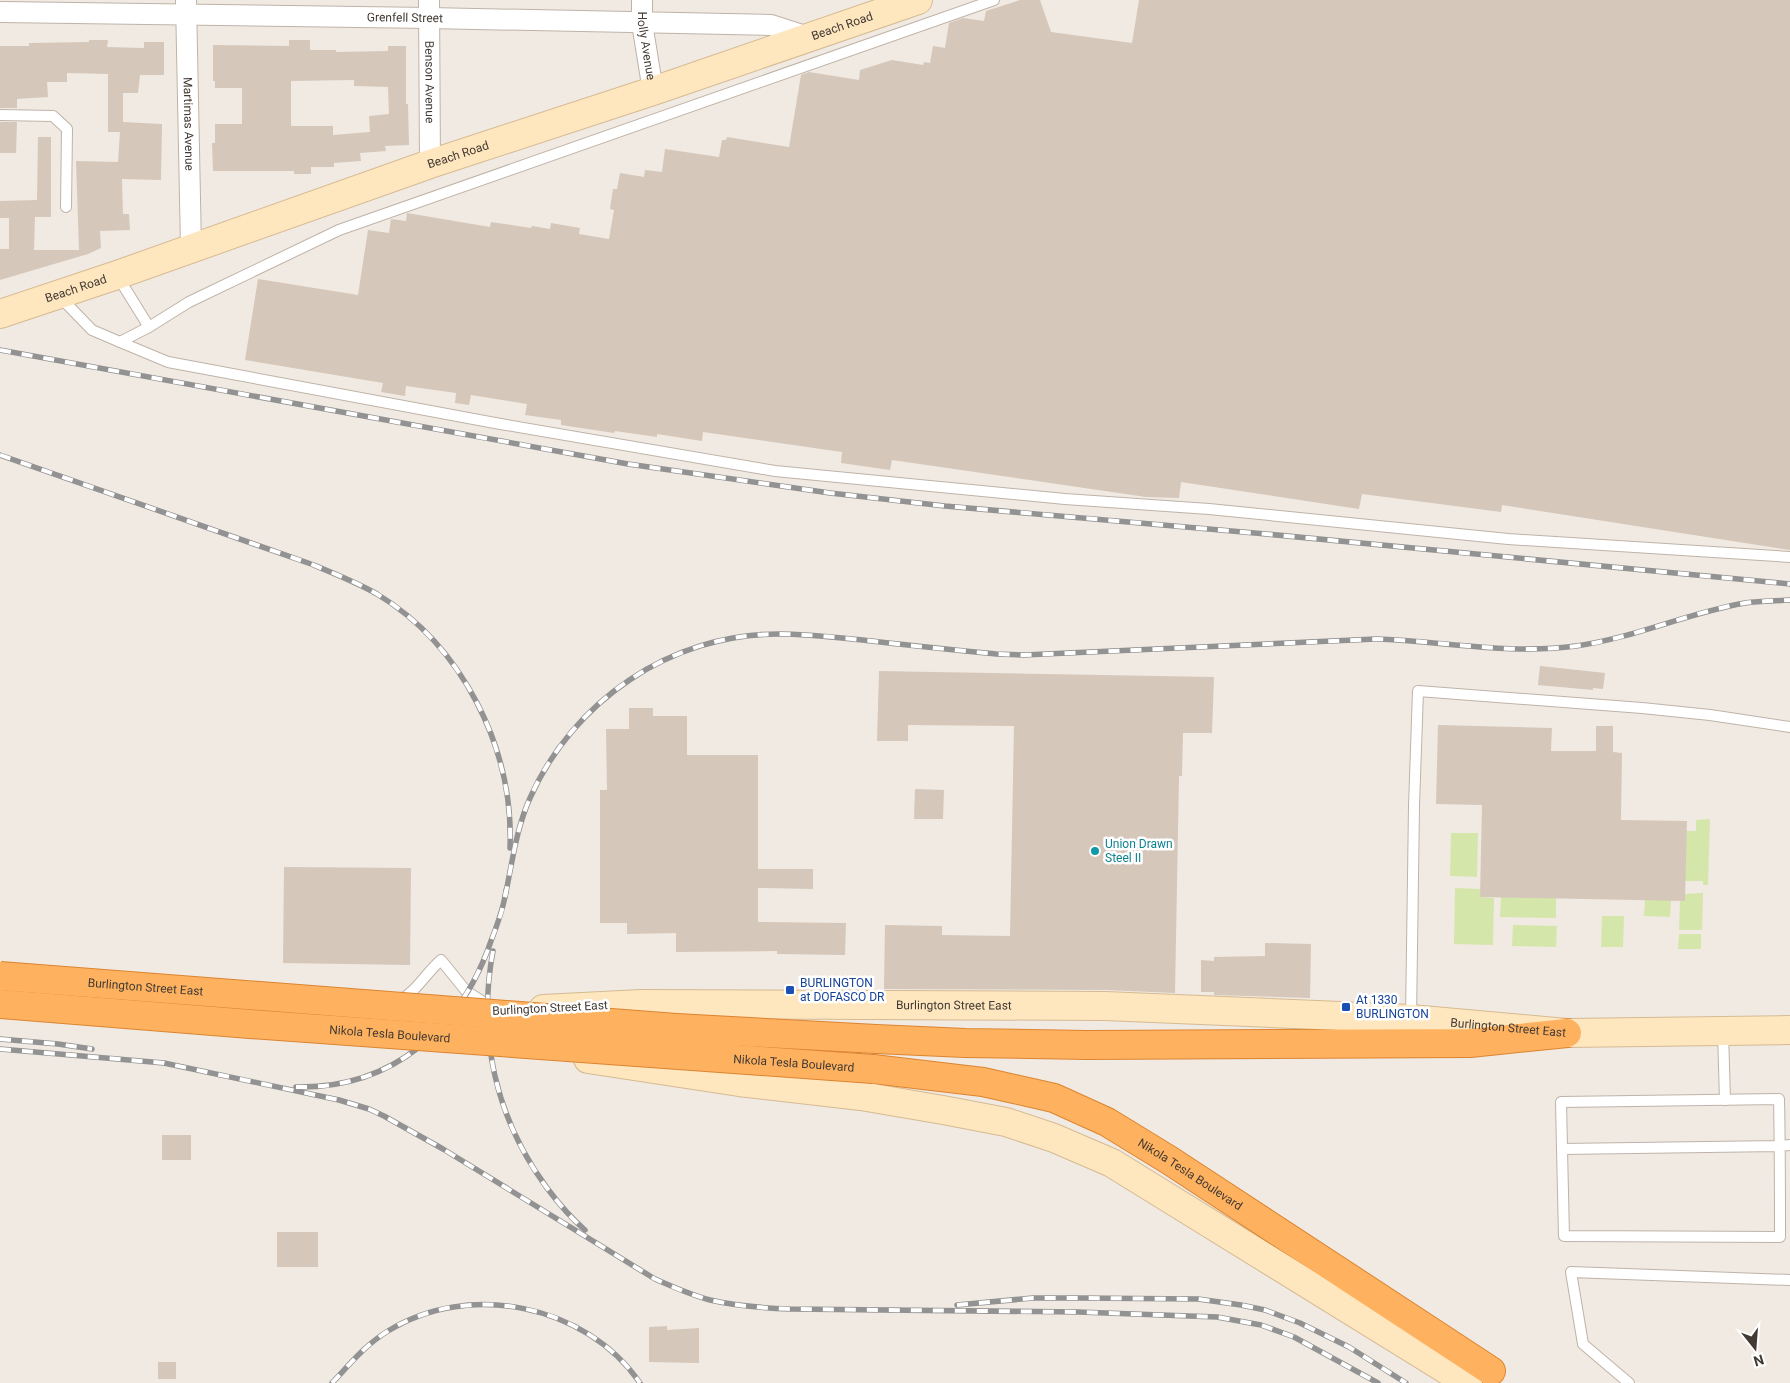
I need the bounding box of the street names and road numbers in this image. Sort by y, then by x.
street label: Beach Road [810,9,875,43]
street label: Grenfell Street [367,10,443,25]
street label: Holly Avenue [635,11,658,81]
street label: Benson Avenue [422,41,437,123]
street label: Martimas Avenue [181,77,196,171]
street label: Beach Road [426,138,491,171]
street label: Beach Road [43,272,108,305]
street label: Burlington Street East [87,976,204,999]
street label: Burlington Street East [492,998,608,1018]
street label: Burlington Street East [896,998,1012,1013]
street label: Burlington Street East [1450,1016,1567,1040]
street label: Nikola Tesla Boulevard [329,1023,451,1045]
street label: Nikola Tesla Boulevard [733,1052,855,1075]
street label: Nikola Tesla Boulevard [1135,1136,1245,1213]

